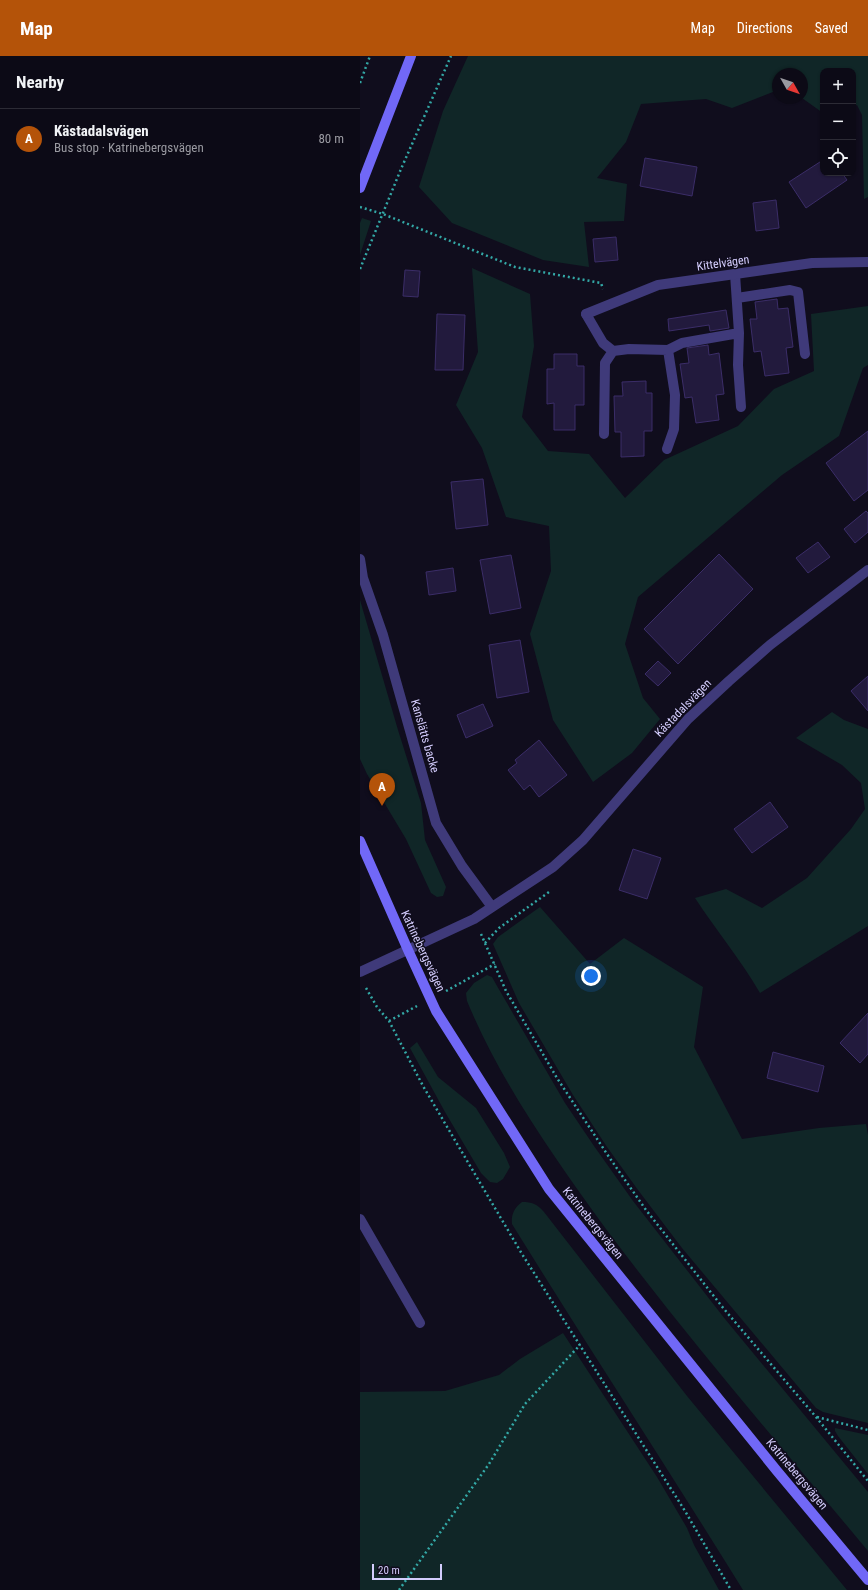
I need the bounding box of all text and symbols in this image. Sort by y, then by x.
text: Map [20,17,53,40]
text: Map [691,20,715,36]
text: Directions [737,20,793,36]
text: Saved [815,20,848,36]
north arrow [772,68,808,104]
map controls [820,68,856,176]
button: + [820,68,856,104]
text: Nearby [16,72,64,92]
button: − [820,104,856,140]
text: Kästadalsvägen [54,122,149,140]
text: A [25,131,33,146]
text: 80 m [318,131,344,146]
text: Bus stop · Katrinebergsvägen [54,140,204,155]
button: locate [820,140,856,176]
street label: Kittelvägen [696,252,750,274]
street label: Kästadalsvägen [652,676,714,740]
street label: Kanslätts backe [408,698,442,775]
pin: A [369,773,395,806]
street label: Katrinebergsvägen [398,908,448,994]
your location [581,966,601,986]
street label: Katrinebergsvägen [560,1184,626,1262]
street label: Katrinebergsvägen [763,1436,831,1512]
scale bar [372,1562,442,1581]
text: 20 m [378,1564,400,1577]

